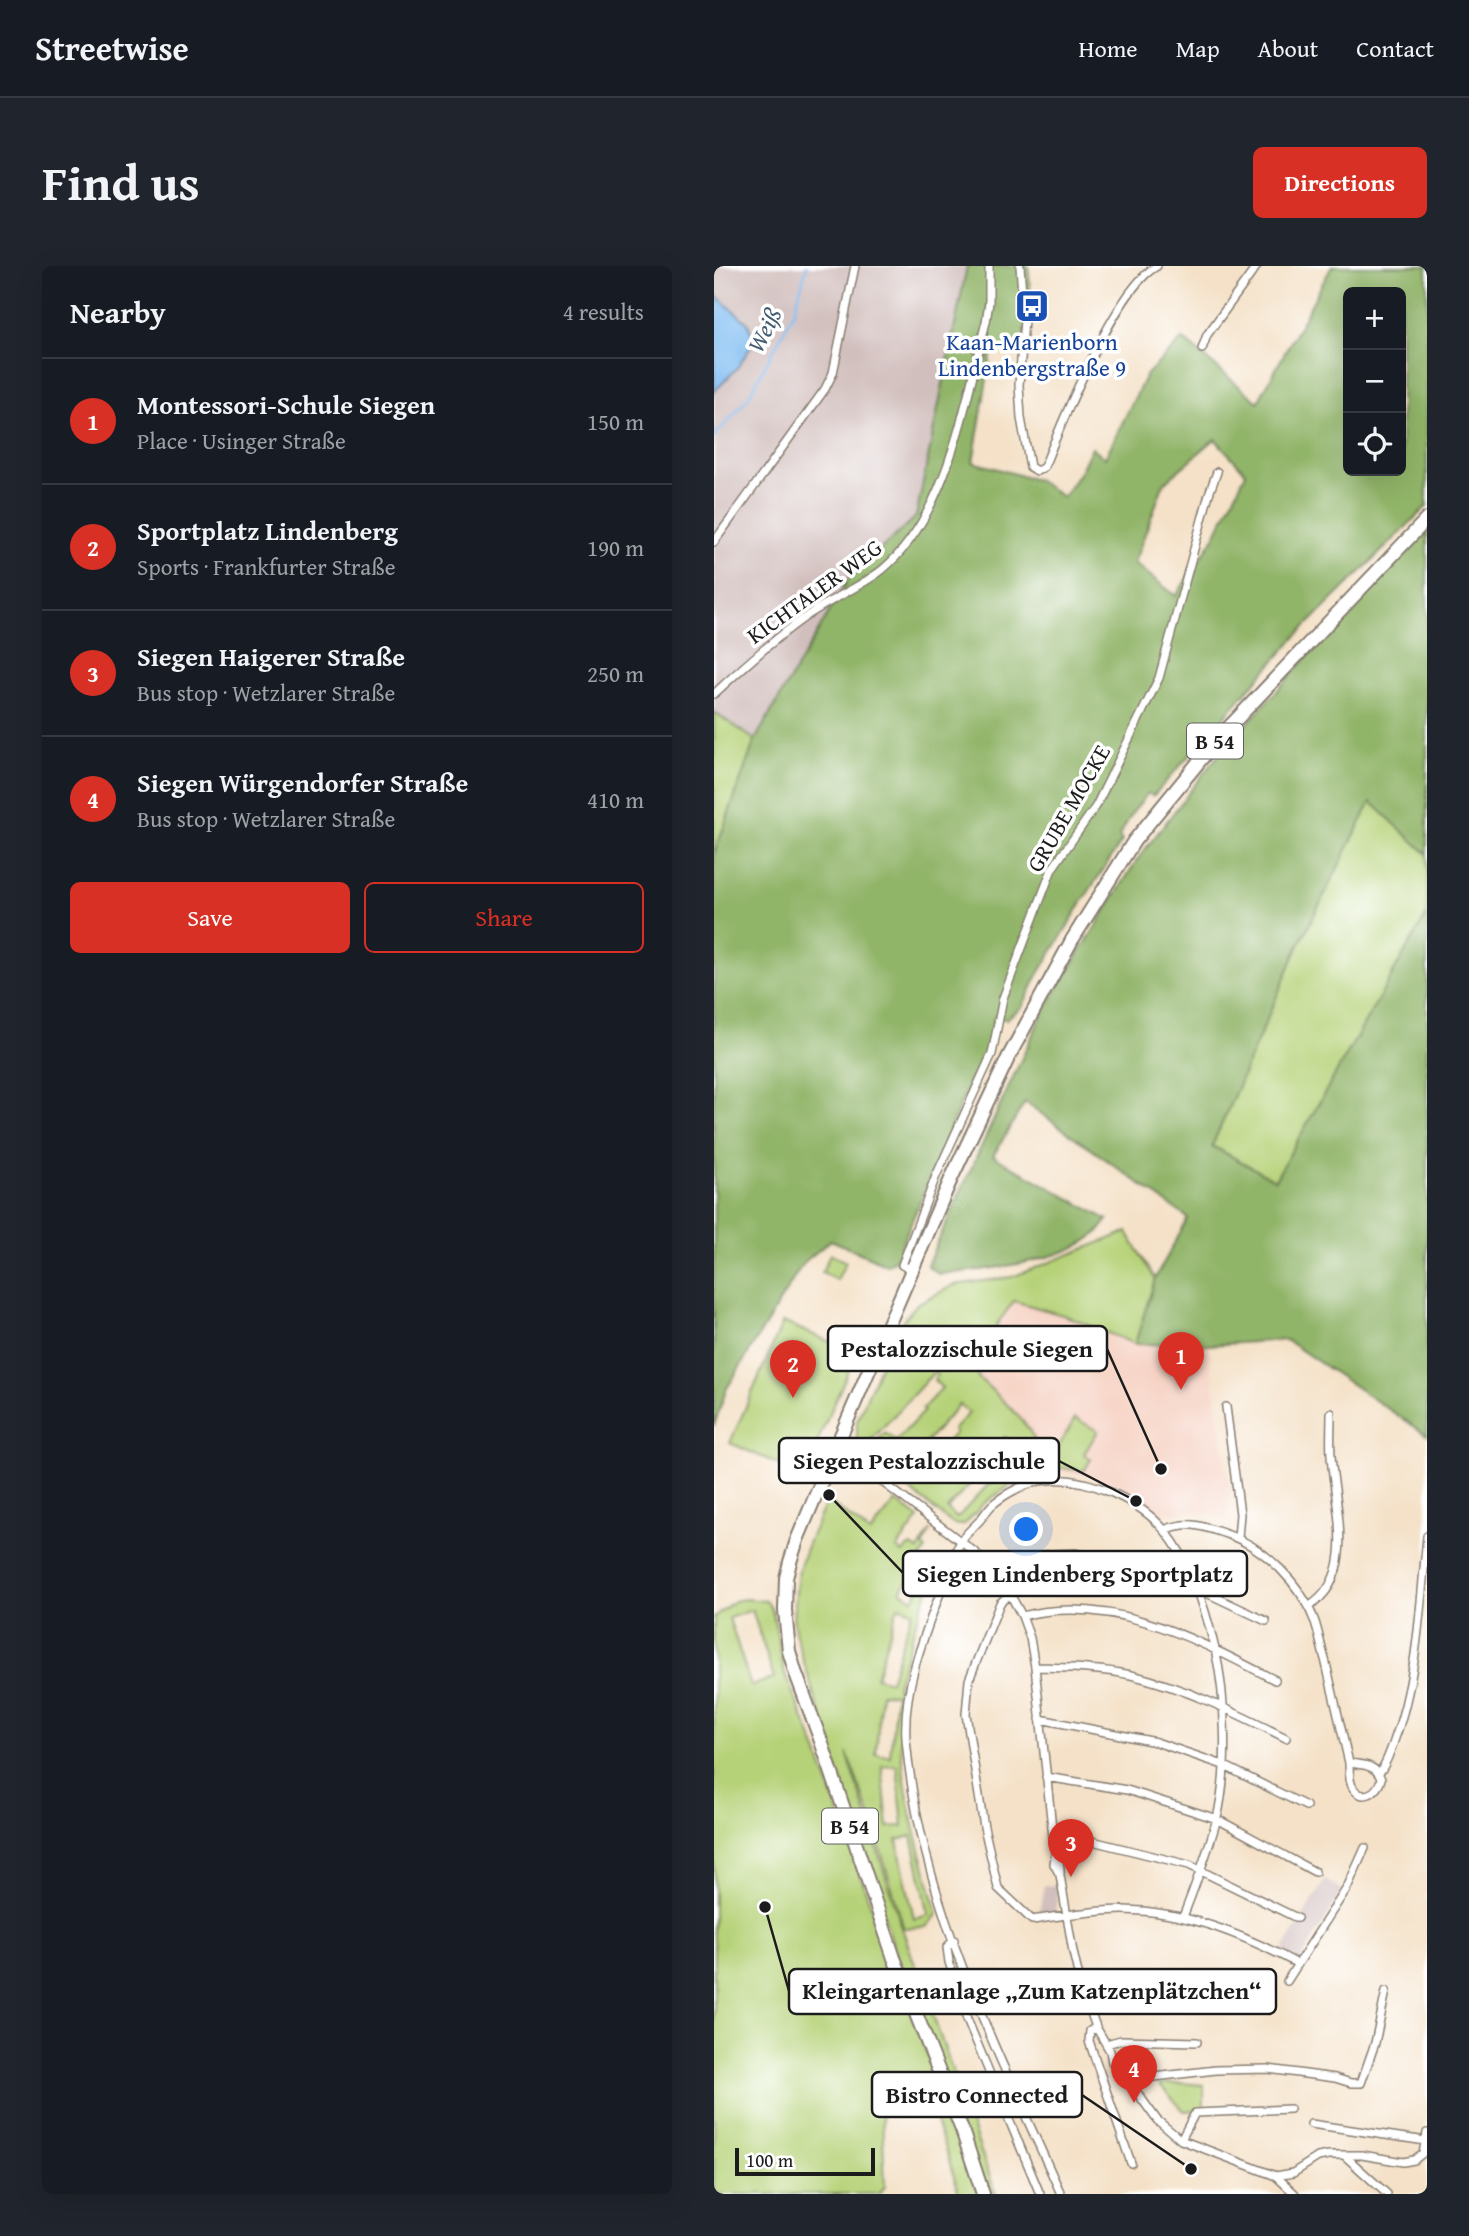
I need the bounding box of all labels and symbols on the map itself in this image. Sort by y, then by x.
bus stop icon: Kaan-Marienborn Lindenbergstraße 9 [1013,287,1051,325]
water label: Weiß [738,302,790,358]
place label: Kaan-Marienborn Lindenbergstraße 9 [938,325,1126,384]
street label: KICHTALER WEG [740,530,889,651]
road number: B 54 [1187,724,1243,758]
street label: GRUBE MOCKE [1018,738,1118,878]
callout: Pestalozzischule Siegen [828,1326,1107,1371]
text: Pestalozzischule Siegen [841,1331,1093,1366]
pin: 1 [1158,1332,1204,1390]
pin: 2 [770,1340,816,1398]
callout: Siegen Pestalozzischule [779,1438,1059,1483]
text: Siegen Pestalozzischule [793,1443,1045,1478]
your location [1009,1512,1043,1546]
callout: Siegen Lindenberg Sportplatz [903,1551,1247,1596]
text: Siegen Lindenberg Sportplatz [917,1556,1233,1591]
road number: B 54 [822,1808,878,1844]
pin: 3 [1048,1819,1094,1877]
callout: Kleingartenanlage „Zum Katzenplätzchen“ [789,1969,1276,2014]
text: Kleingartenanlage „Zum Katzenplätzchen“ [802,1973,1262,2008]
pin: 4 [1111,2045,1157,2103]
callout: Bistro Connected [872,2072,1082,2117]
text: Bistro Connected [886,2077,1069,2112]
scale bar [735,2145,875,2177]

